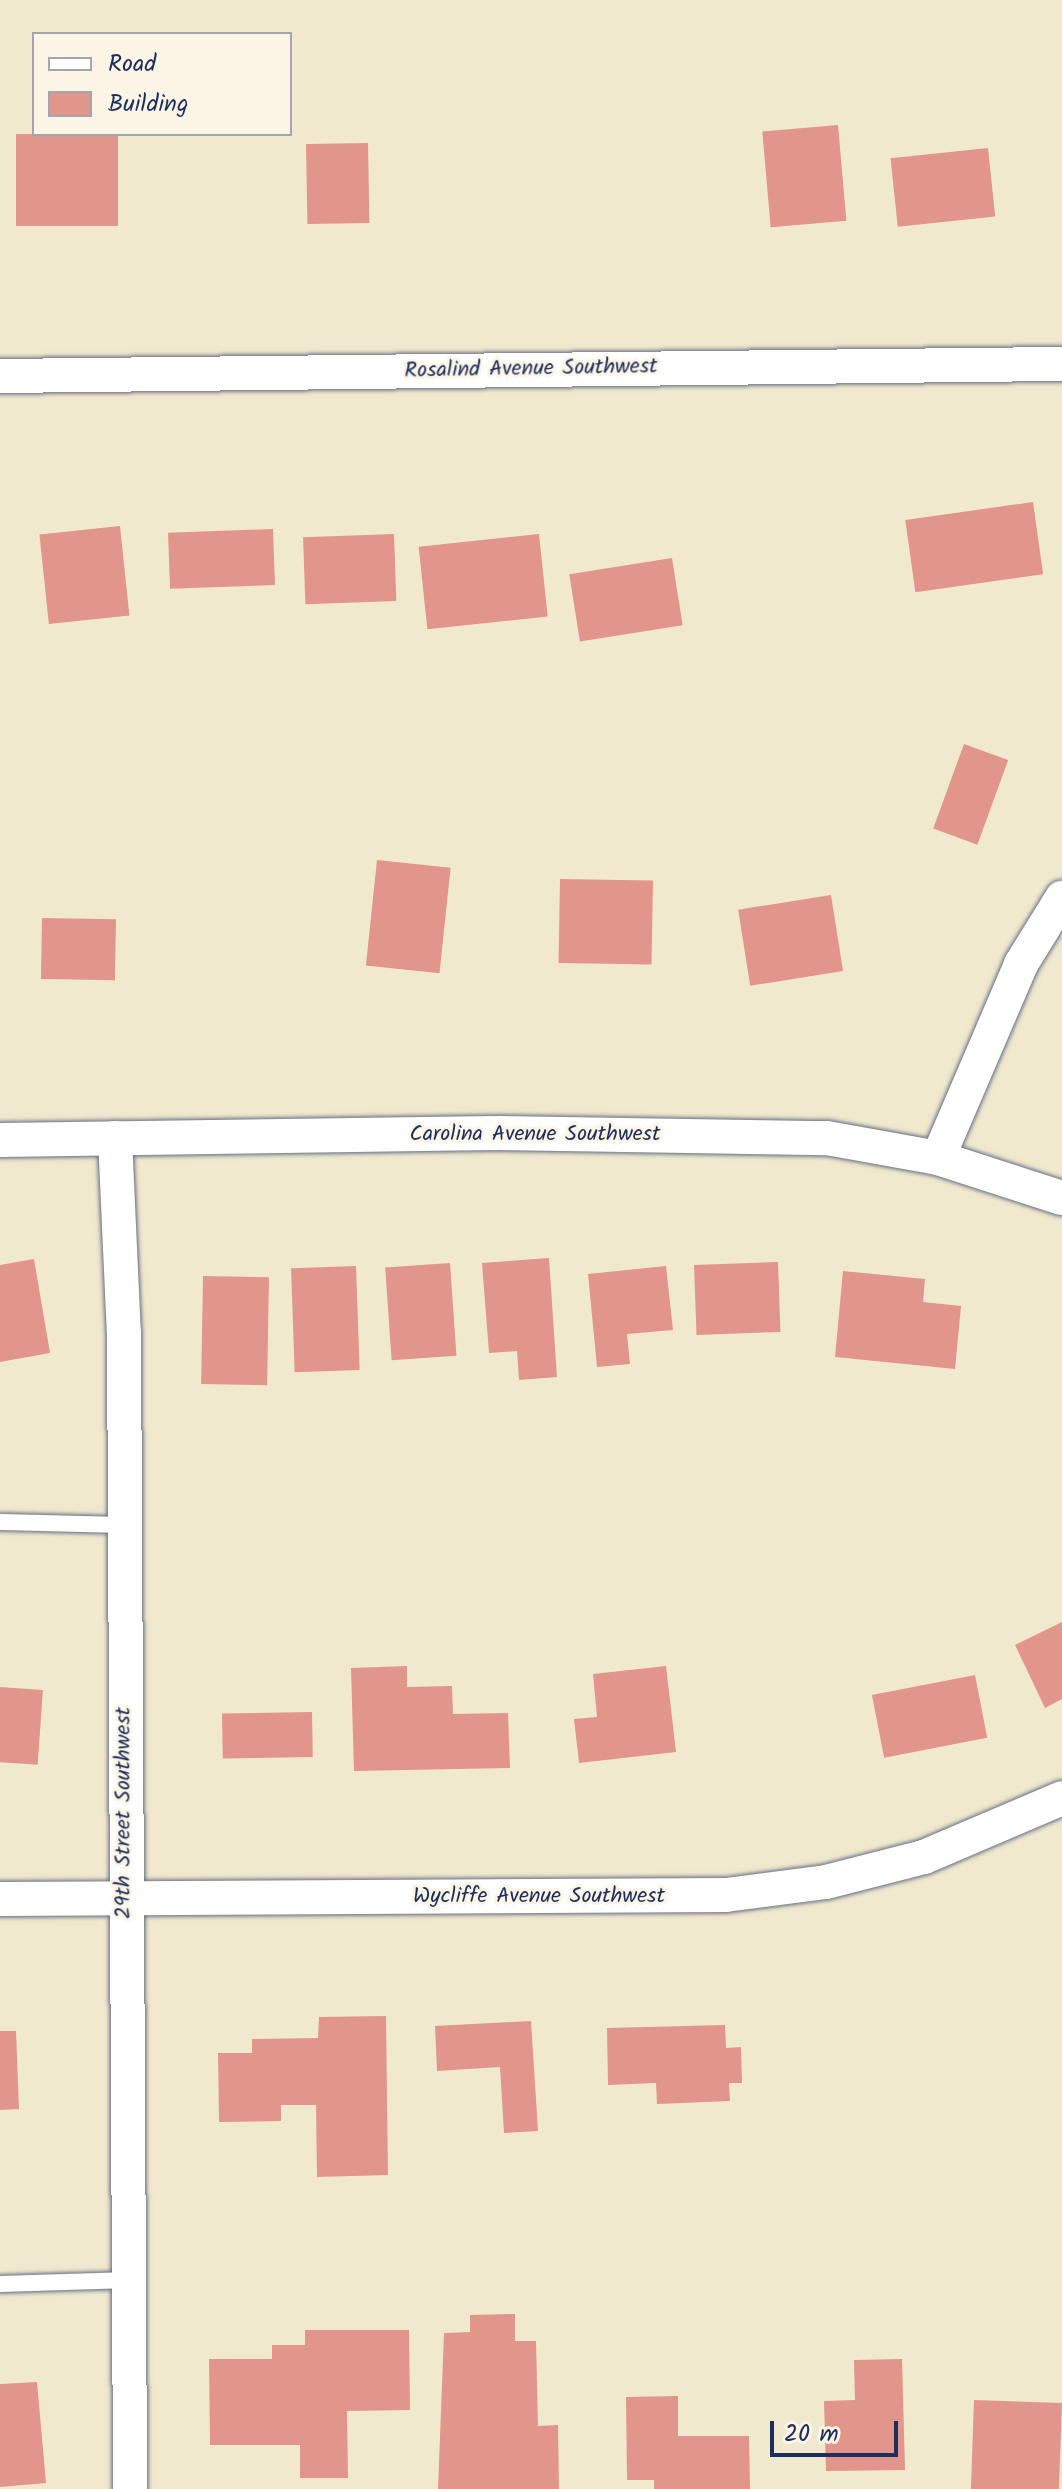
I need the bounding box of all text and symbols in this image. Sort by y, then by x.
legend [32,32,292,136]
text: Road [108,45,156,84]
text: Building [108,85,188,124]
street label: Rosalind Avenue Southwest [404,354,658,384]
street label: Carolina Avenue Southwest [410,1122,660,1148]
street label: 29th Street Southwest [111,1707,137,1919]
street label: Wycliffe Avenue Southwest [413,1884,665,1910]
scale bar [774,2405,902,2455]
text: 20 m [784,2415,839,2454]

